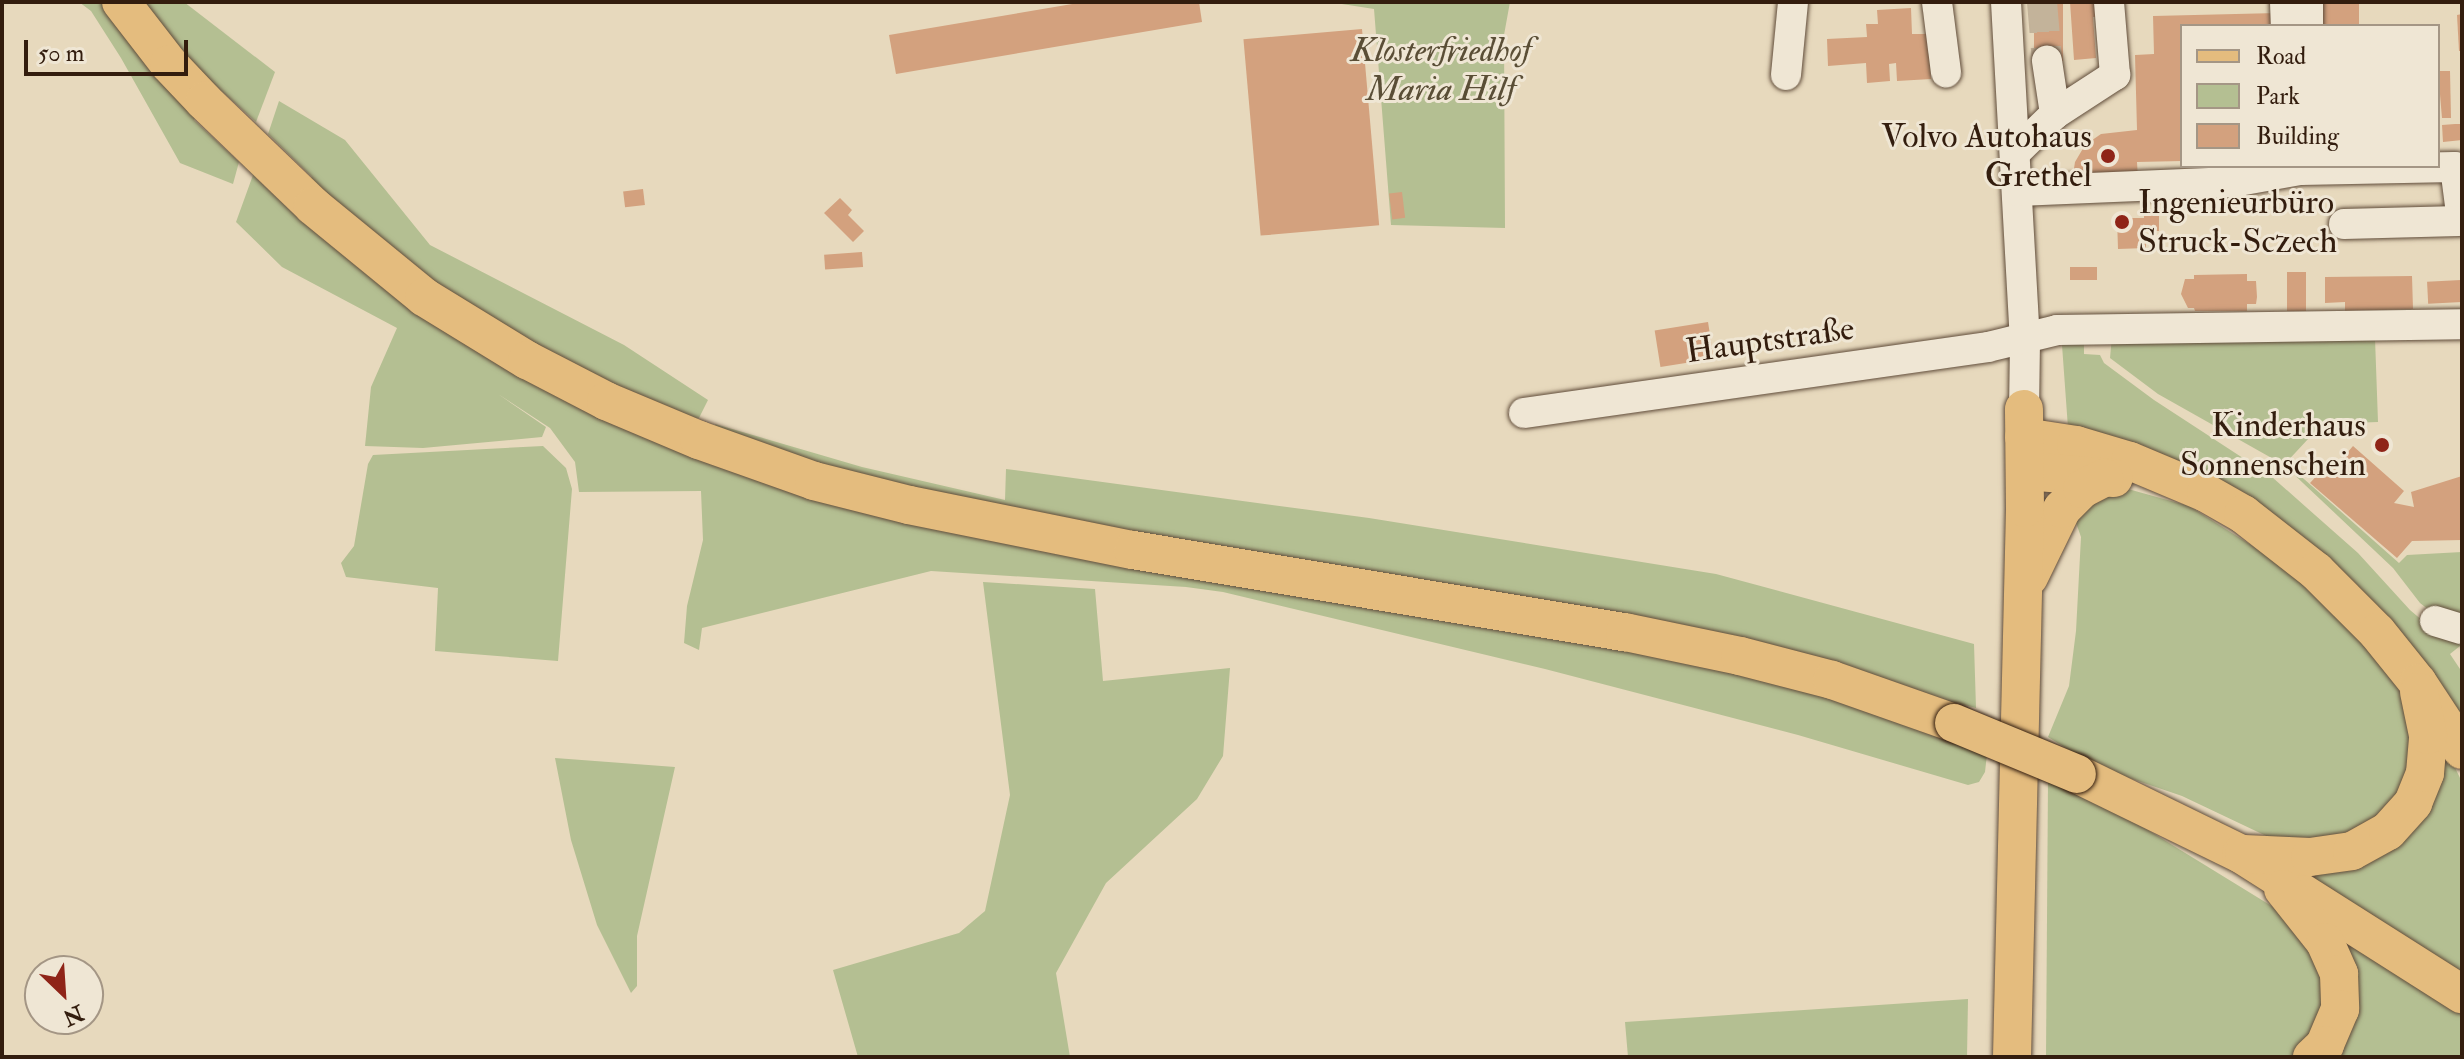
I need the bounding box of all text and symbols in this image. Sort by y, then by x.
scale bar [28,24,192,74]
legend [2180,24,2440,168]
park label: Klosterfriedhof Maria Hilf [1351,30,1531,110]
text: 50 m [38,38,84,69]
text: Road [2256,41,2306,72]
text: Park [2256,81,2300,112]
place label: Volvo Autohaus Grethel [1881,116,2092,196]
text: Building [2256,121,2339,152]
marker: Volvo Autohaus Grethel [2099,147,2117,165]
place label: Ingenieurbüro Struck-Sczech [2138,182,2337,262]
marker: Ingenieurbüro Struck-Sczech [2113,213,2131,231]
street label: Hauptstraße [1683,308,1857,372]
place label: Kinderhaus Sonnenschein [2180,405,2366,484]
marker: Kinderhaus Sonnenschein [2373,436,2391,454]
north arrow [24,955,104,1035]
text: N [58,998,88,1032]

